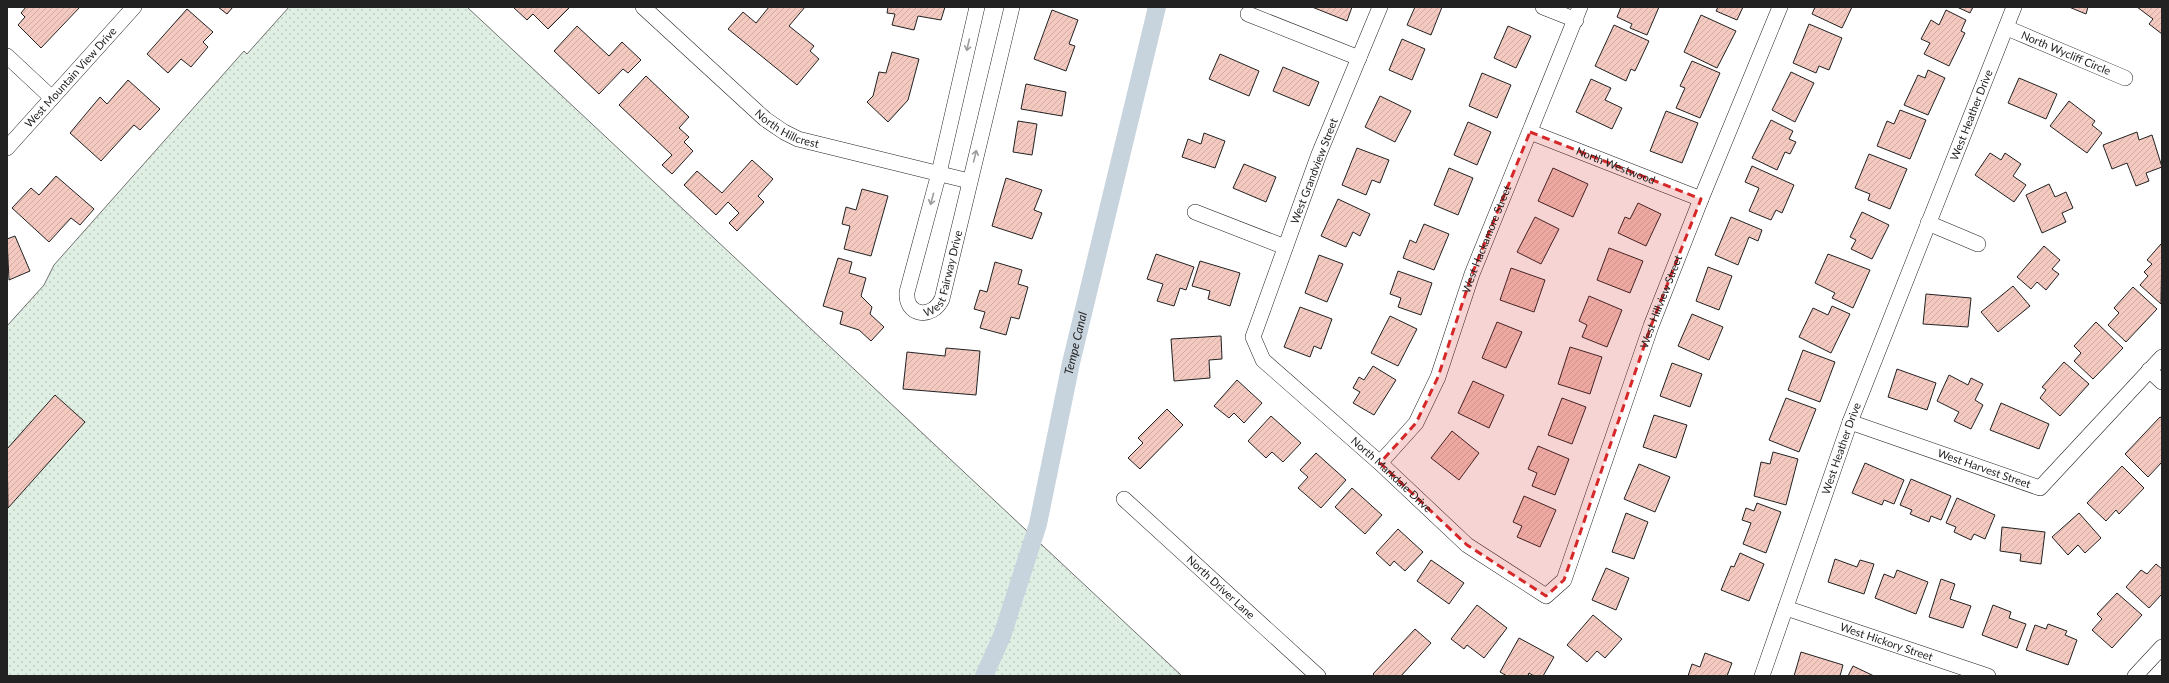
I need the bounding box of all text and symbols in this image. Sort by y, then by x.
street label: West Mountain View Drive [22,24,119,130]
street label: North Wycliff Circle [2019,28,2113,77]
one-way arrow [963,38,971,51]
street label: West Heather Drive [1947,67,1995,162]
street label: North Hillcrest [753,106,820,150]
street label: West Grandview Street [1287,116,1340,225]
street label: North Westwood [1574,144,1657,186]
one-way arrow [972,150,980,163]
street label: West Hackamore Street [1459,183,1513,295]
one-way arrow [928,192,935,205]
street label: West Fairway Drive [922,229,964,319]
street label: West Hillview Street [1637,253,1684,350]
water label: Tempe Canal [1061,310,1090,376]
street label: West Heather Drive [1819,400,1863,496]
street label: North Markdale Drive [1349,434,1435,515]
street label: West Harvest Street [1936,446,2033,490]
street label: North Driver Lane [1184,553,1258,621]
street label: West Hickory Street [1838,620,1935,663]

